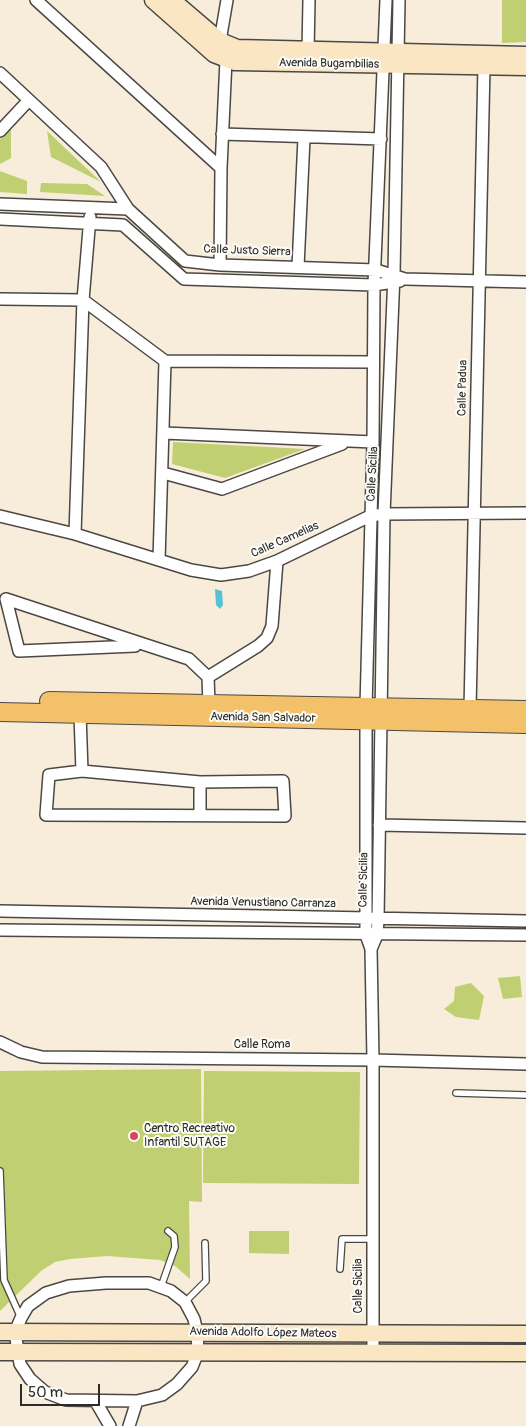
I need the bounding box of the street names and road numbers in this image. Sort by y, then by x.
street label: Avenida Bugambilias [279,56,379,72]
street label: Calle Justo Sierra [203,242,291,260]
street label: Calle Padua [455,360,471,416]
street label: Calle Sicilia [364,446,382,502]
street label: Calle Camelias [249,519,321,561]
street label: Avenida San Salvador [210,710,316,726]
street label: Calle Sicilia [356,852,372,908]
street label: Avenida Venustiano Carranza [190,895,336,911]
street label: Calle Roma [234,1038,290,1052]
street label: Calle Sicilia [352,1258,366,1314]
street label: Avenida Adolfo López Mateos [189,1325,337,1341]

